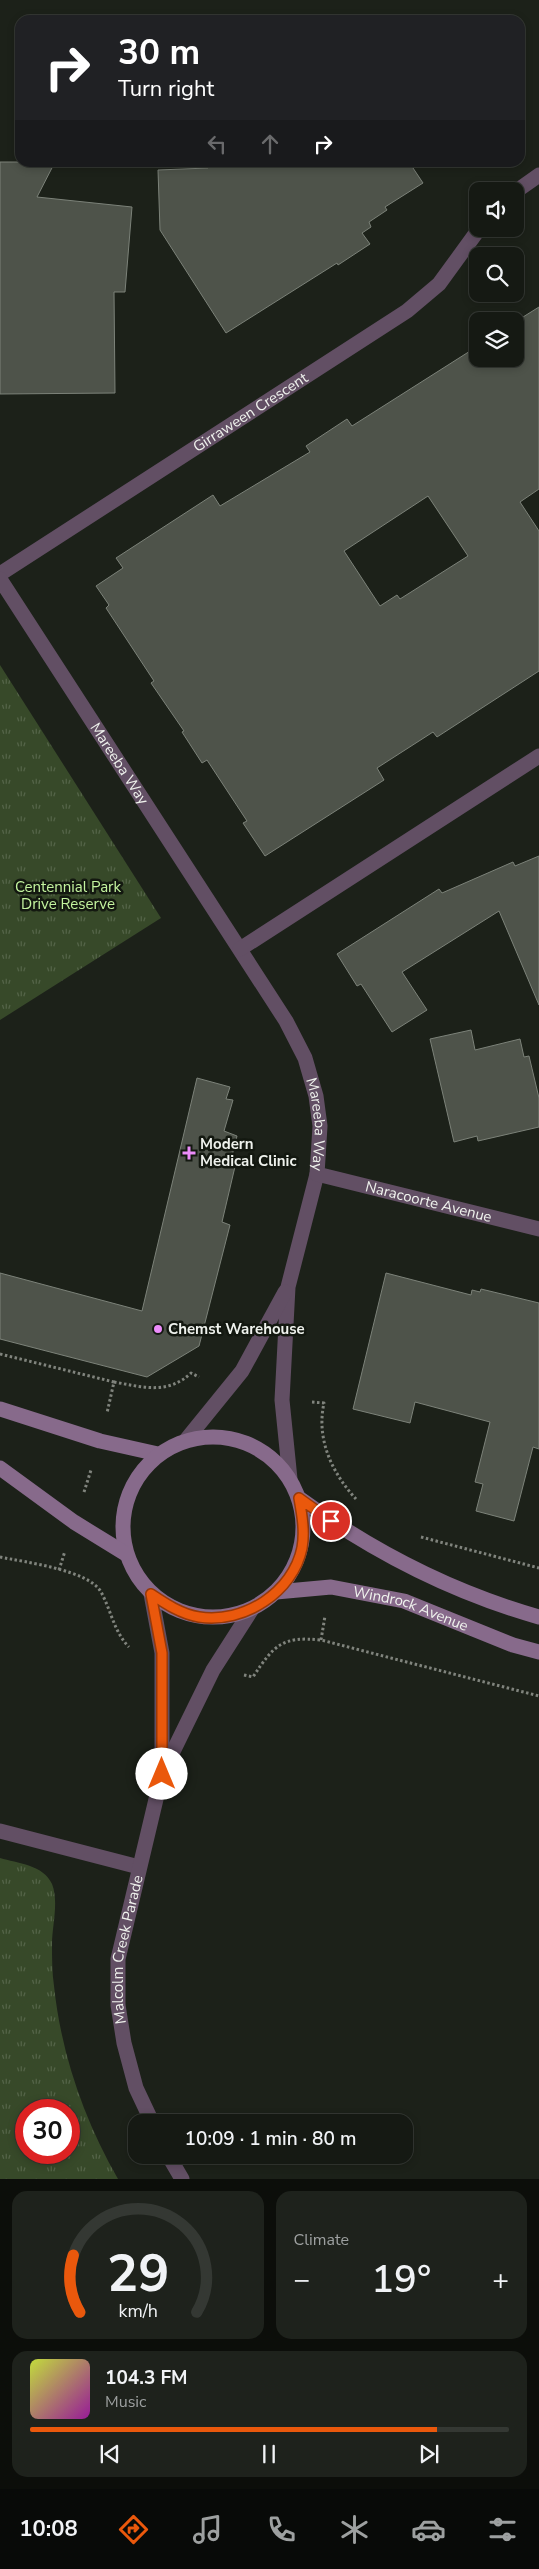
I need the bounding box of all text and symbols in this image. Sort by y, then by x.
text: 30 m [118,29,200,76]
icon: right [35,35,100,100]
text: Turn right [118,74,214,104]
icon: left [203,130,231,158]
icon: ahead [256,130,284,158]
icon: right [309,130,337,158]
map controls [469,182,524,367]
button: sound [469,182,524,237]
button: search [469,247,524,302]
button: layers [469,312,524,367]
street label: Girraween Crescent [189,367,312,457]
street label: Mareeba Way [86,719,154,809]
park label: Centennial Park Drive Reserve [15,877,121,914]
street label: Mareeba Way [301,1075,330,1172]
place label: Modern Medical Clinic [200,1134,297,1171]
marker: Modern Medical Clinic [182,1146,196,1160]
street label: Naracoorte Avenue [363,1176,494,1227]
place label: Chemst Warehouse [168,1319,305,1339]
marker: Chemst Warehouse [152,1323,164,1335]
pin [310,1500,352,1542]
icon: arrive [317,1507,345,1535]
street label: Windrock Avenue [351,1581,471,1636]
position arrow [135,1747,187,1799]
street label: Malcolm Creek Parade [107,1873,148,2026]
speed limit sign: 30 [15,2099,80,2164]
text: 10:09 · 1 min · 80 m [185,2126,356,2152]
text: Climate [294,2229,349,2251]
text: 29 [107,2238,169,2309]
text: 19° [371,2254,431,2305]
text: − [294,2261,310,2299]
text: + [492,2261,509,2299]
text: km/h [118,2299,157,2323]
text: 104.3 FM [105,2365,188,2391]
text: Music [105,2391,146,2413]
icon: previous [96,2440,124,2468]
icon: pause [255,2440,283,2468]
icon: next [415,2440,443,2468]
icon: directions [116,2512,151,2547]
icon: music [190,2512,225,2547]
icon: phone [264,2512,299,2547]
icon: climate [337,2512,372,2547]
icon: car [411,2512,446,2547]
icon: filters [485,2512,520,2547]
text: 10:08 [19,2514,78,2544]

